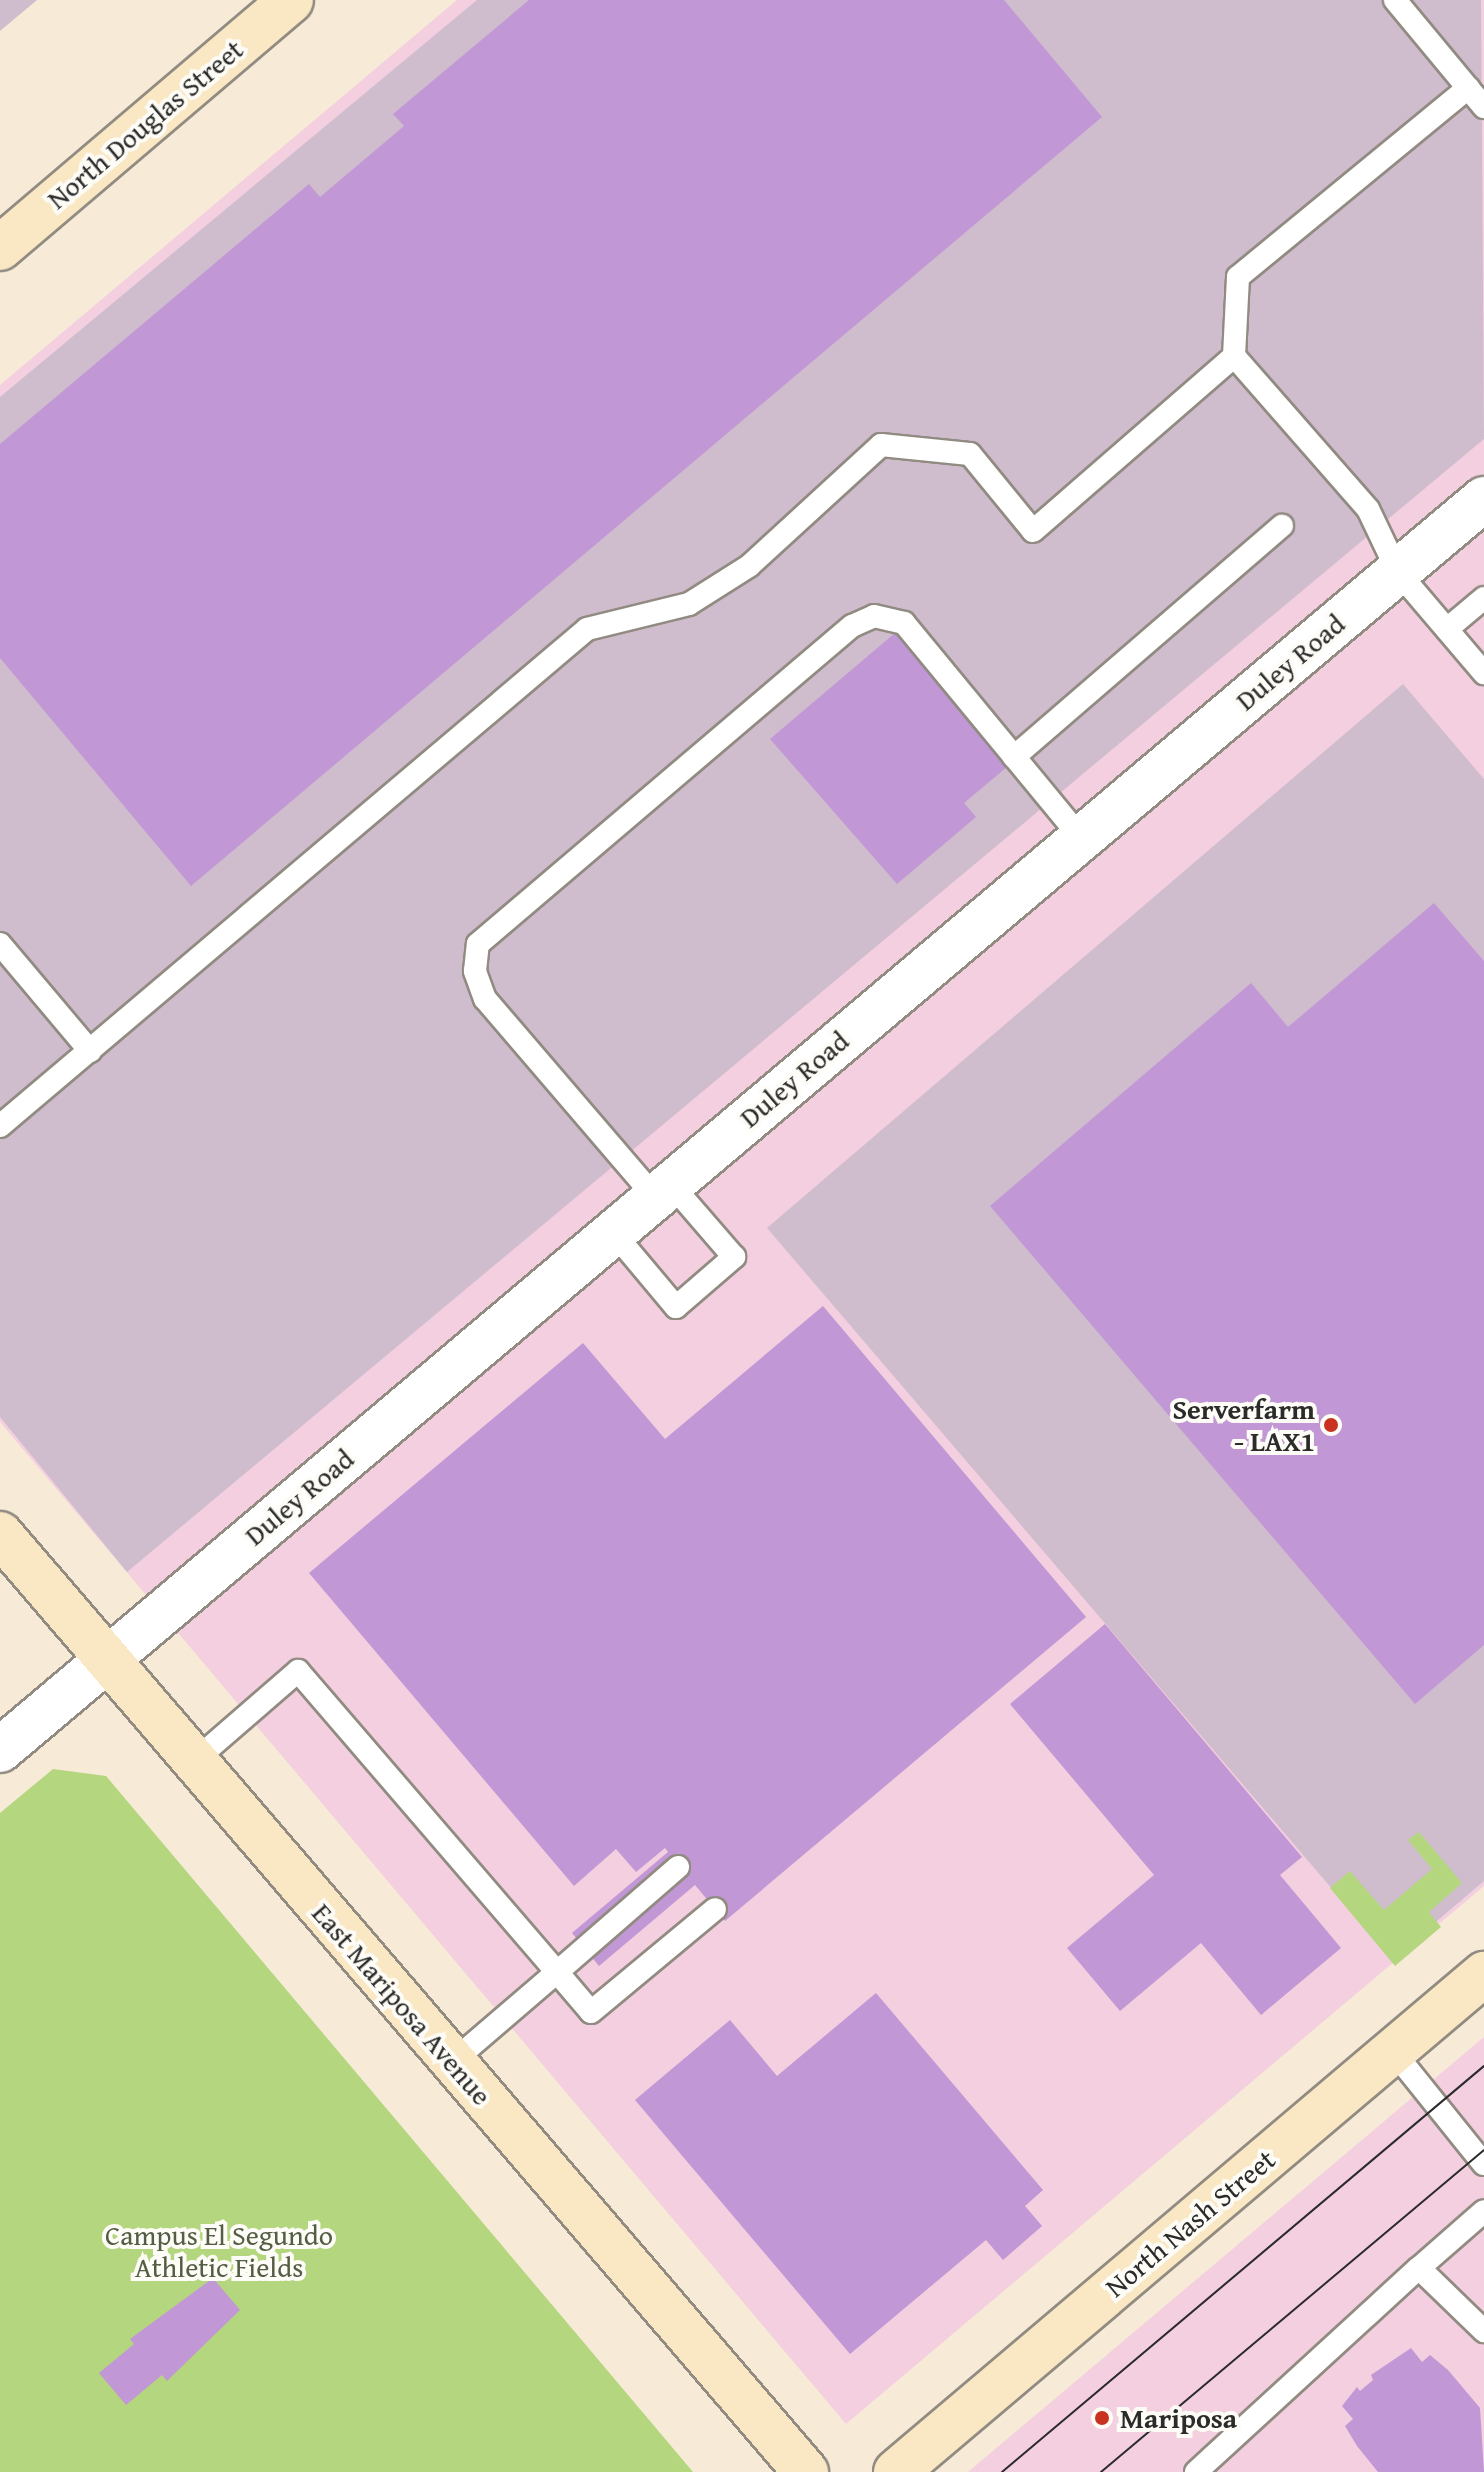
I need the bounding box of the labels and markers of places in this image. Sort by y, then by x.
place label: Serverfarm - LAX1 [1172,1392,1315,1458]
marker: Serverfarm - LAX1 [1322,1416,1340,1434]
place label: Mariposa [1120,2401,1237,2435]
marker: Mariposa [1091,2407,1113,2429]

